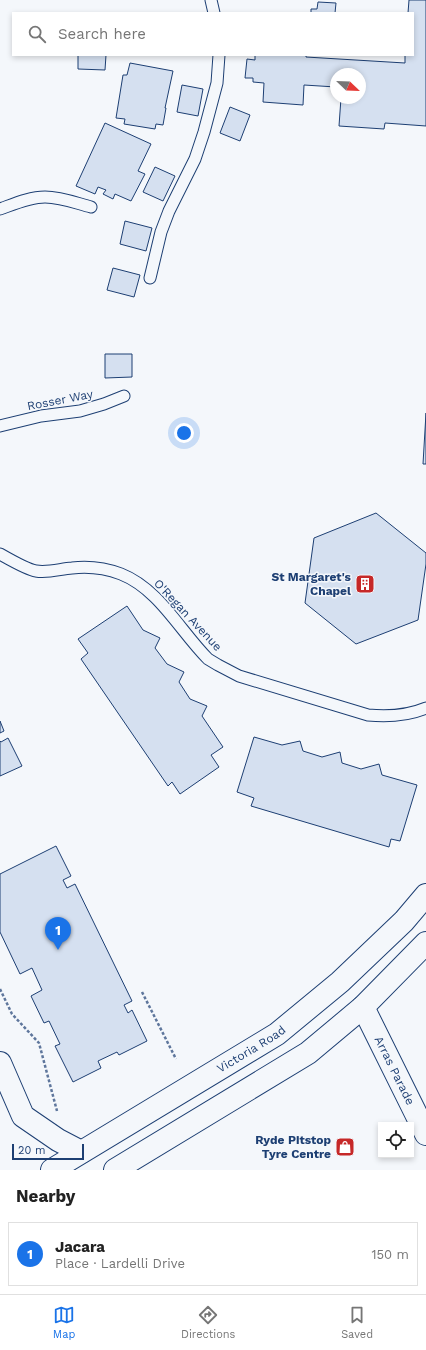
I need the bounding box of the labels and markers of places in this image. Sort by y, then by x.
place label: St Margaret's Chapel [271,570,352,598]
building icon: St Margaret's Chapel [354,573,376,595]
pin: 1 [45,917,71,950]
place label: Ryde Pitstop Tyre Centre [255,1133,331,1161]
shop icon: Ryde Pitstop Tyre Centre [334,1136,356,1158]

